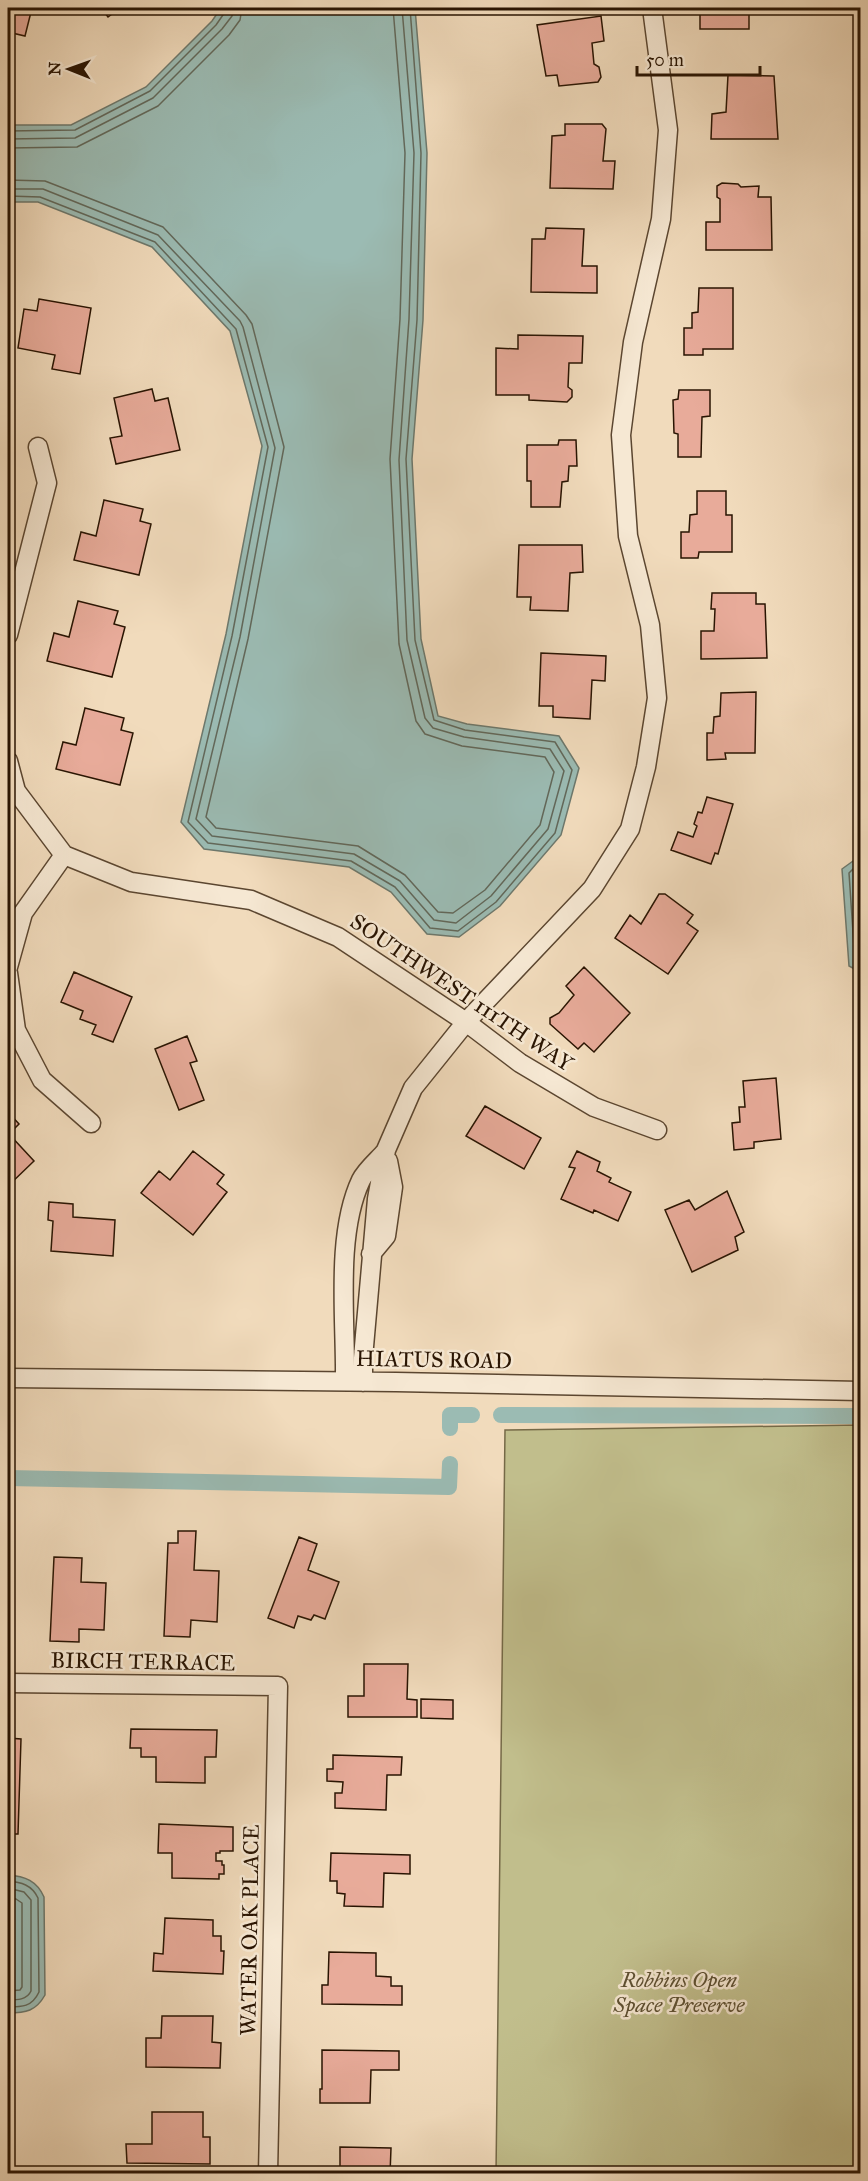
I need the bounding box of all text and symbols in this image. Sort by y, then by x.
north arrow [39,39,99,99]
scale bar [637,39,760,77]
text: 50 m [646,49,684,71]
text: N [45,61,64,76]
street label: SOUTHWEST 111TH WAY [345,908,579,1078]
street label: HIATUS ROAD [356,1345,512,1374]
street label: BIRCH TERRACE [51,1646,236,1677]
street label: WATER OAK PLACE [234,1824,265,2036]
park label: Robbins Open Space Preserve [613,1966,745,2018]

